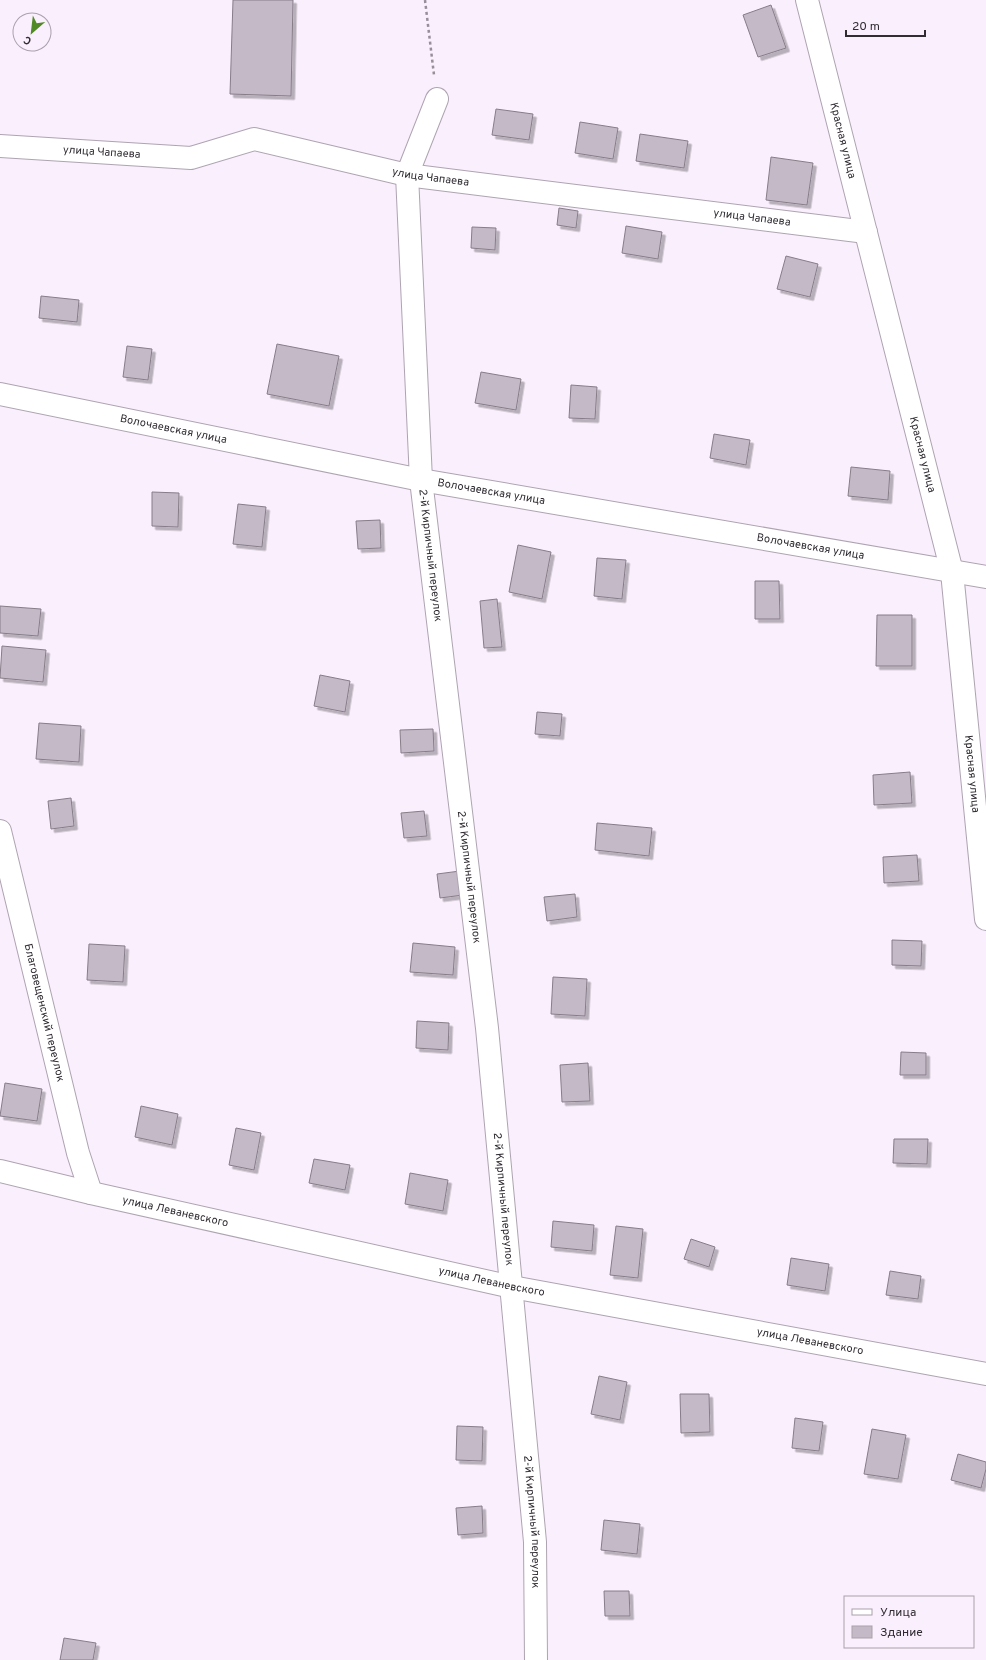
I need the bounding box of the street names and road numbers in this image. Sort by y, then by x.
street label: Красная улица [826,101,859,180]
street label: улица Чапаева [63,143,141,162]
street label: улица Чапаева [391,165,470,190]
street label: улица Чапаева [713,206,792,230]
street label: Волочаевская улица [119,412,228,447]
street label: Красная улица [906,415,939,494]
street label: Волочаевская улица [436,476,546,508]
street label: 2-й Кирпичный переулок [415,488,445,623]
street label: Волочаевская улица [756,531,866,563]
street label: Красная улица [961,735,983,814]
street label: 2-й Кирпичный переулок [454,810,484,944]
street label: Благовещенский переулок [20,942,68,1083]
street label: 2-й Кирпичный переулок [490,1132,516,1266]
street label: улица Леваневского [121,1193,230,1230]
street label: улица Леваневского [437,1264,546,1300]
street label: улица Леваневского [755,1325,865,1358]
street label: 2-й Кирпичный переулок [520,1455,542,1589]

